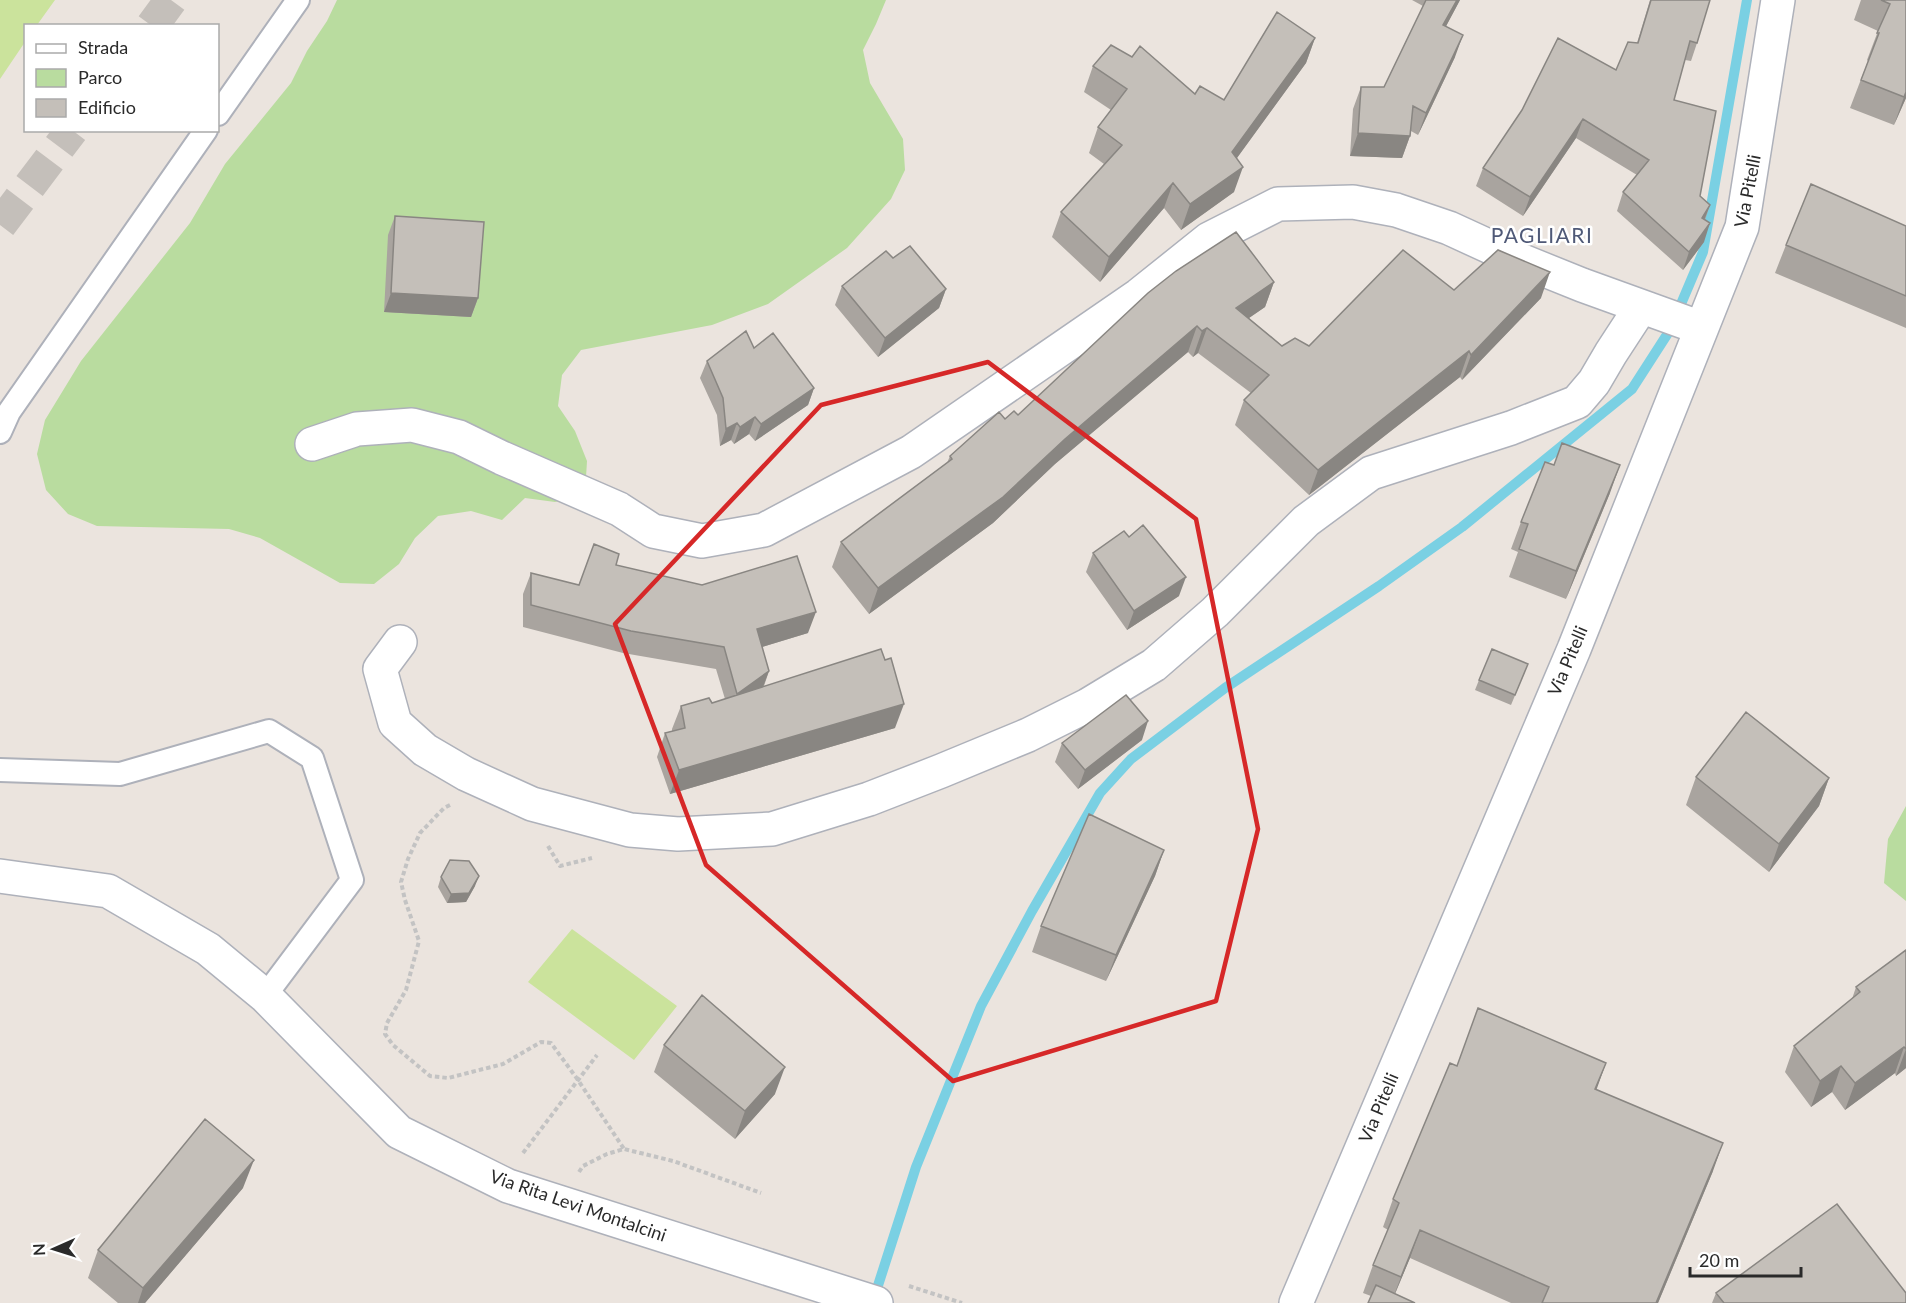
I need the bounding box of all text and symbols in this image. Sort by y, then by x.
legend [24,24,219,132]
text: Strada [78,36,128,58]
text: Parco [78,66,122,88]
text: Edificio [78,96,136,118]
street label: Via Pitelli [1729,152,1765,229]
district label: PAGLIARI [1491,222,1593,247]
street label: Via Pitelli [1543,622,1592,699]
street label: Via Pitelli [1354,1069,1403,1146]
street label: Via Rita Levi Montalcini [487,1165,669,1246]
north arrow [24,1219,84,1279]
scale bar [1690,1240,1801,1278]
text: N [29,1243,48,1256]
text: 20 m [1699,1249,1739,1271]

